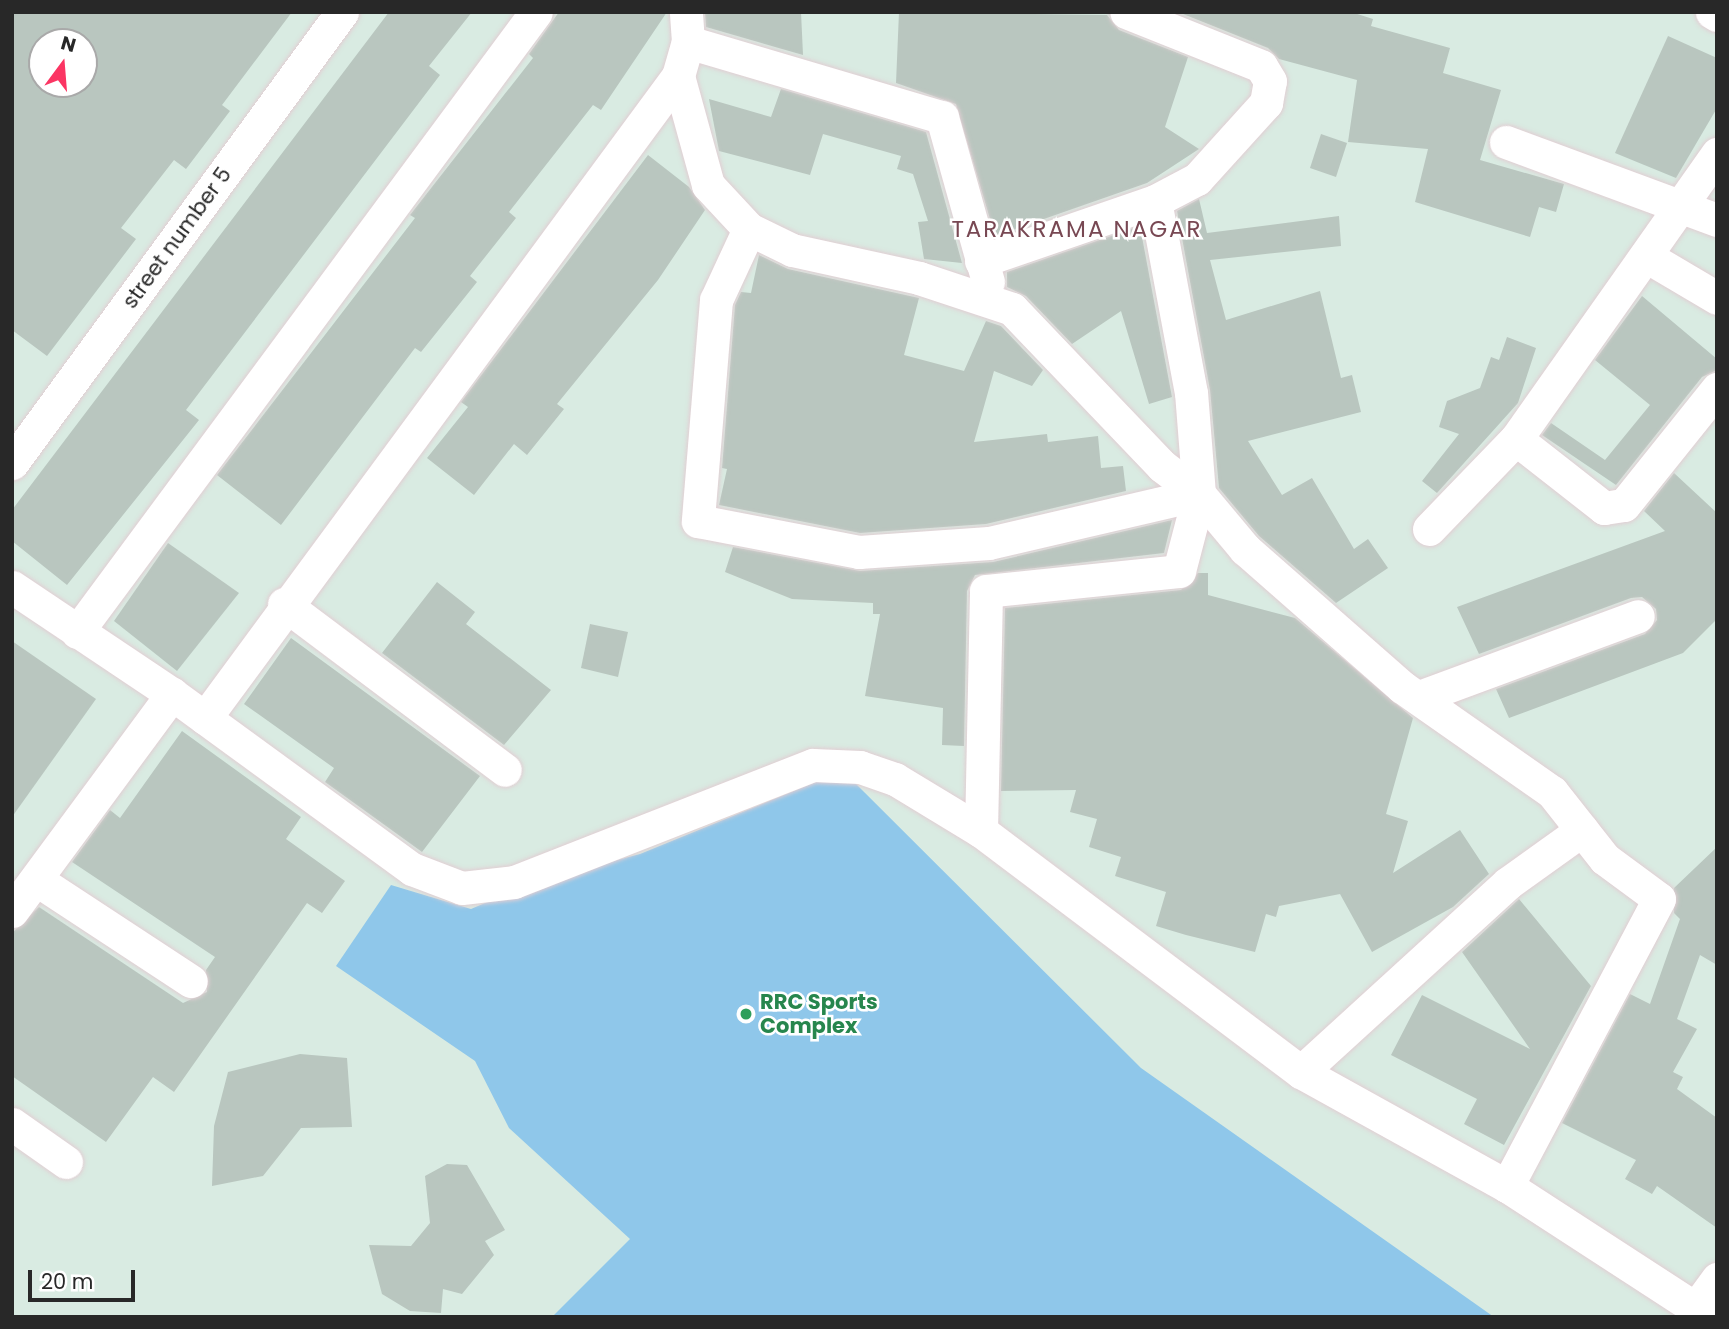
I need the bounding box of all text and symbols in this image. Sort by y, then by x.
north arrow [28,28,98,98]
text: N [58,29,79,59]
street label: street number 5 [117,163,237,313]
district label: TARAKRAMA NAGAR [953,215,1201,243]
place label: RRC Sports Complex [760,989,878,1039]
marker: RRC Sports Complex [738,1006,754,1022]
scale bar [32,1256,138,1300]
text: 20 m [41,1267,94,1296]

